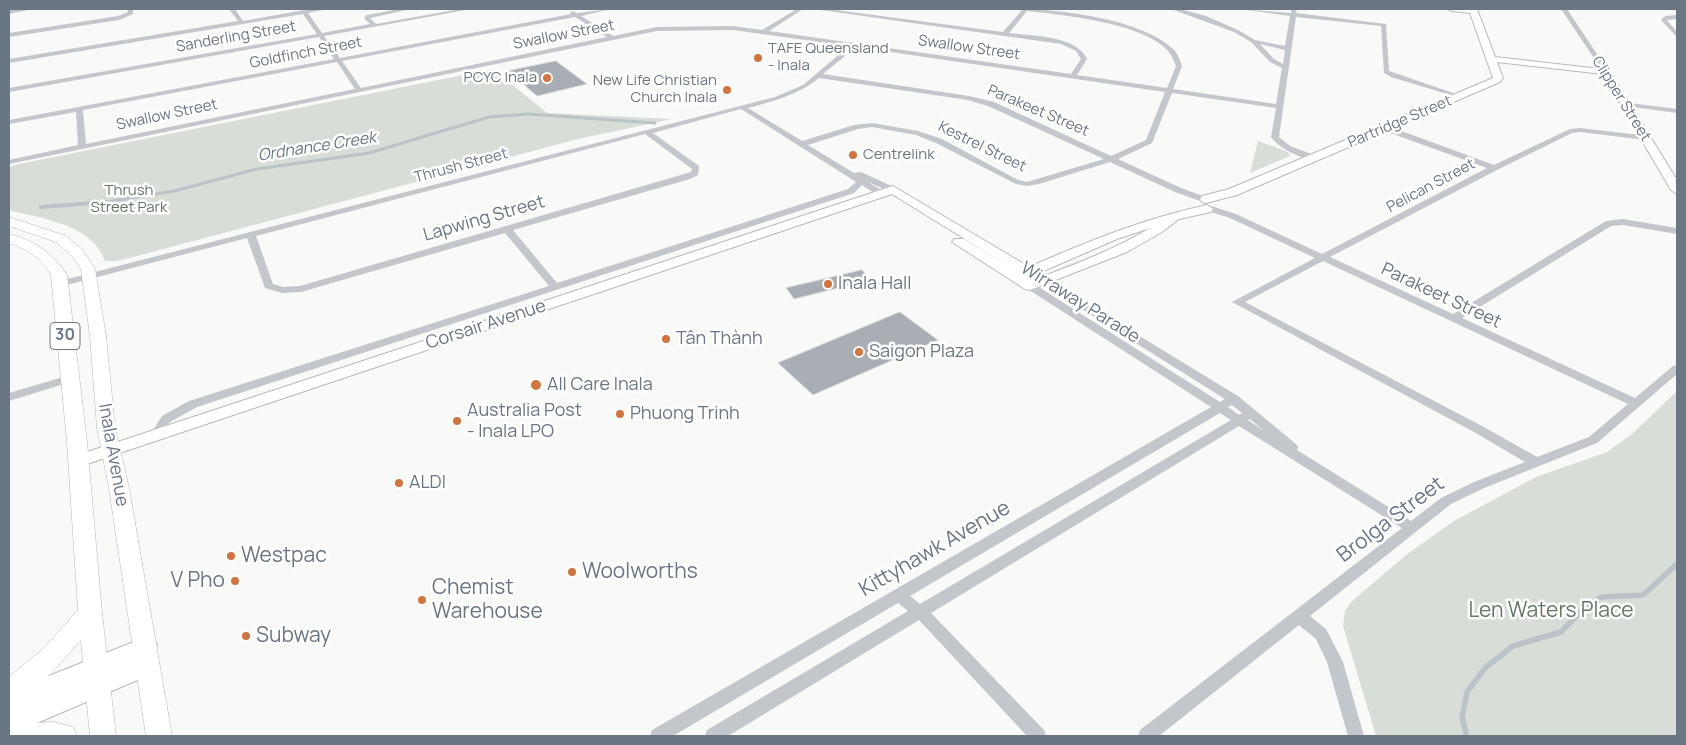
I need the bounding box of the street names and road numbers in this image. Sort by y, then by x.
street label: Swallow Street [512,16,616,54]
street label: Sanderling Street [175,18,297,56]
street label: Swallow Street [917,32,1021,64]
street label: Goldfinch Street [248,33,364,73]
street label: Clipper Street [1588,53,1654,145]
street label: Parakeet Street [985,82,1091,140]
street label: Partridge Street [1345,92,1455,152]
street label: Swallow Street [115,96,219,134]
street label: Kestrel Street [935,118,1029,176]
street label: Thrush Street [412,145,510,187]
street label: Pelican Street [1384,155,1478,217]
street label: Lapwing Street [421,191,547,247]
street label: Wirraway Parade [1016,258,1144,348]
street label: Parakeet Street [1378,259,1504,333]
street label: Corsair Avenue [423,295,549,355]
road number: 30 [50,322,80,350]
street label: Inala Avenue [93,402,133,508]
street label: Brolga Street [1332,472,1450,568]
street label: Kittyhawk Avenue [855,495,1015,603]

